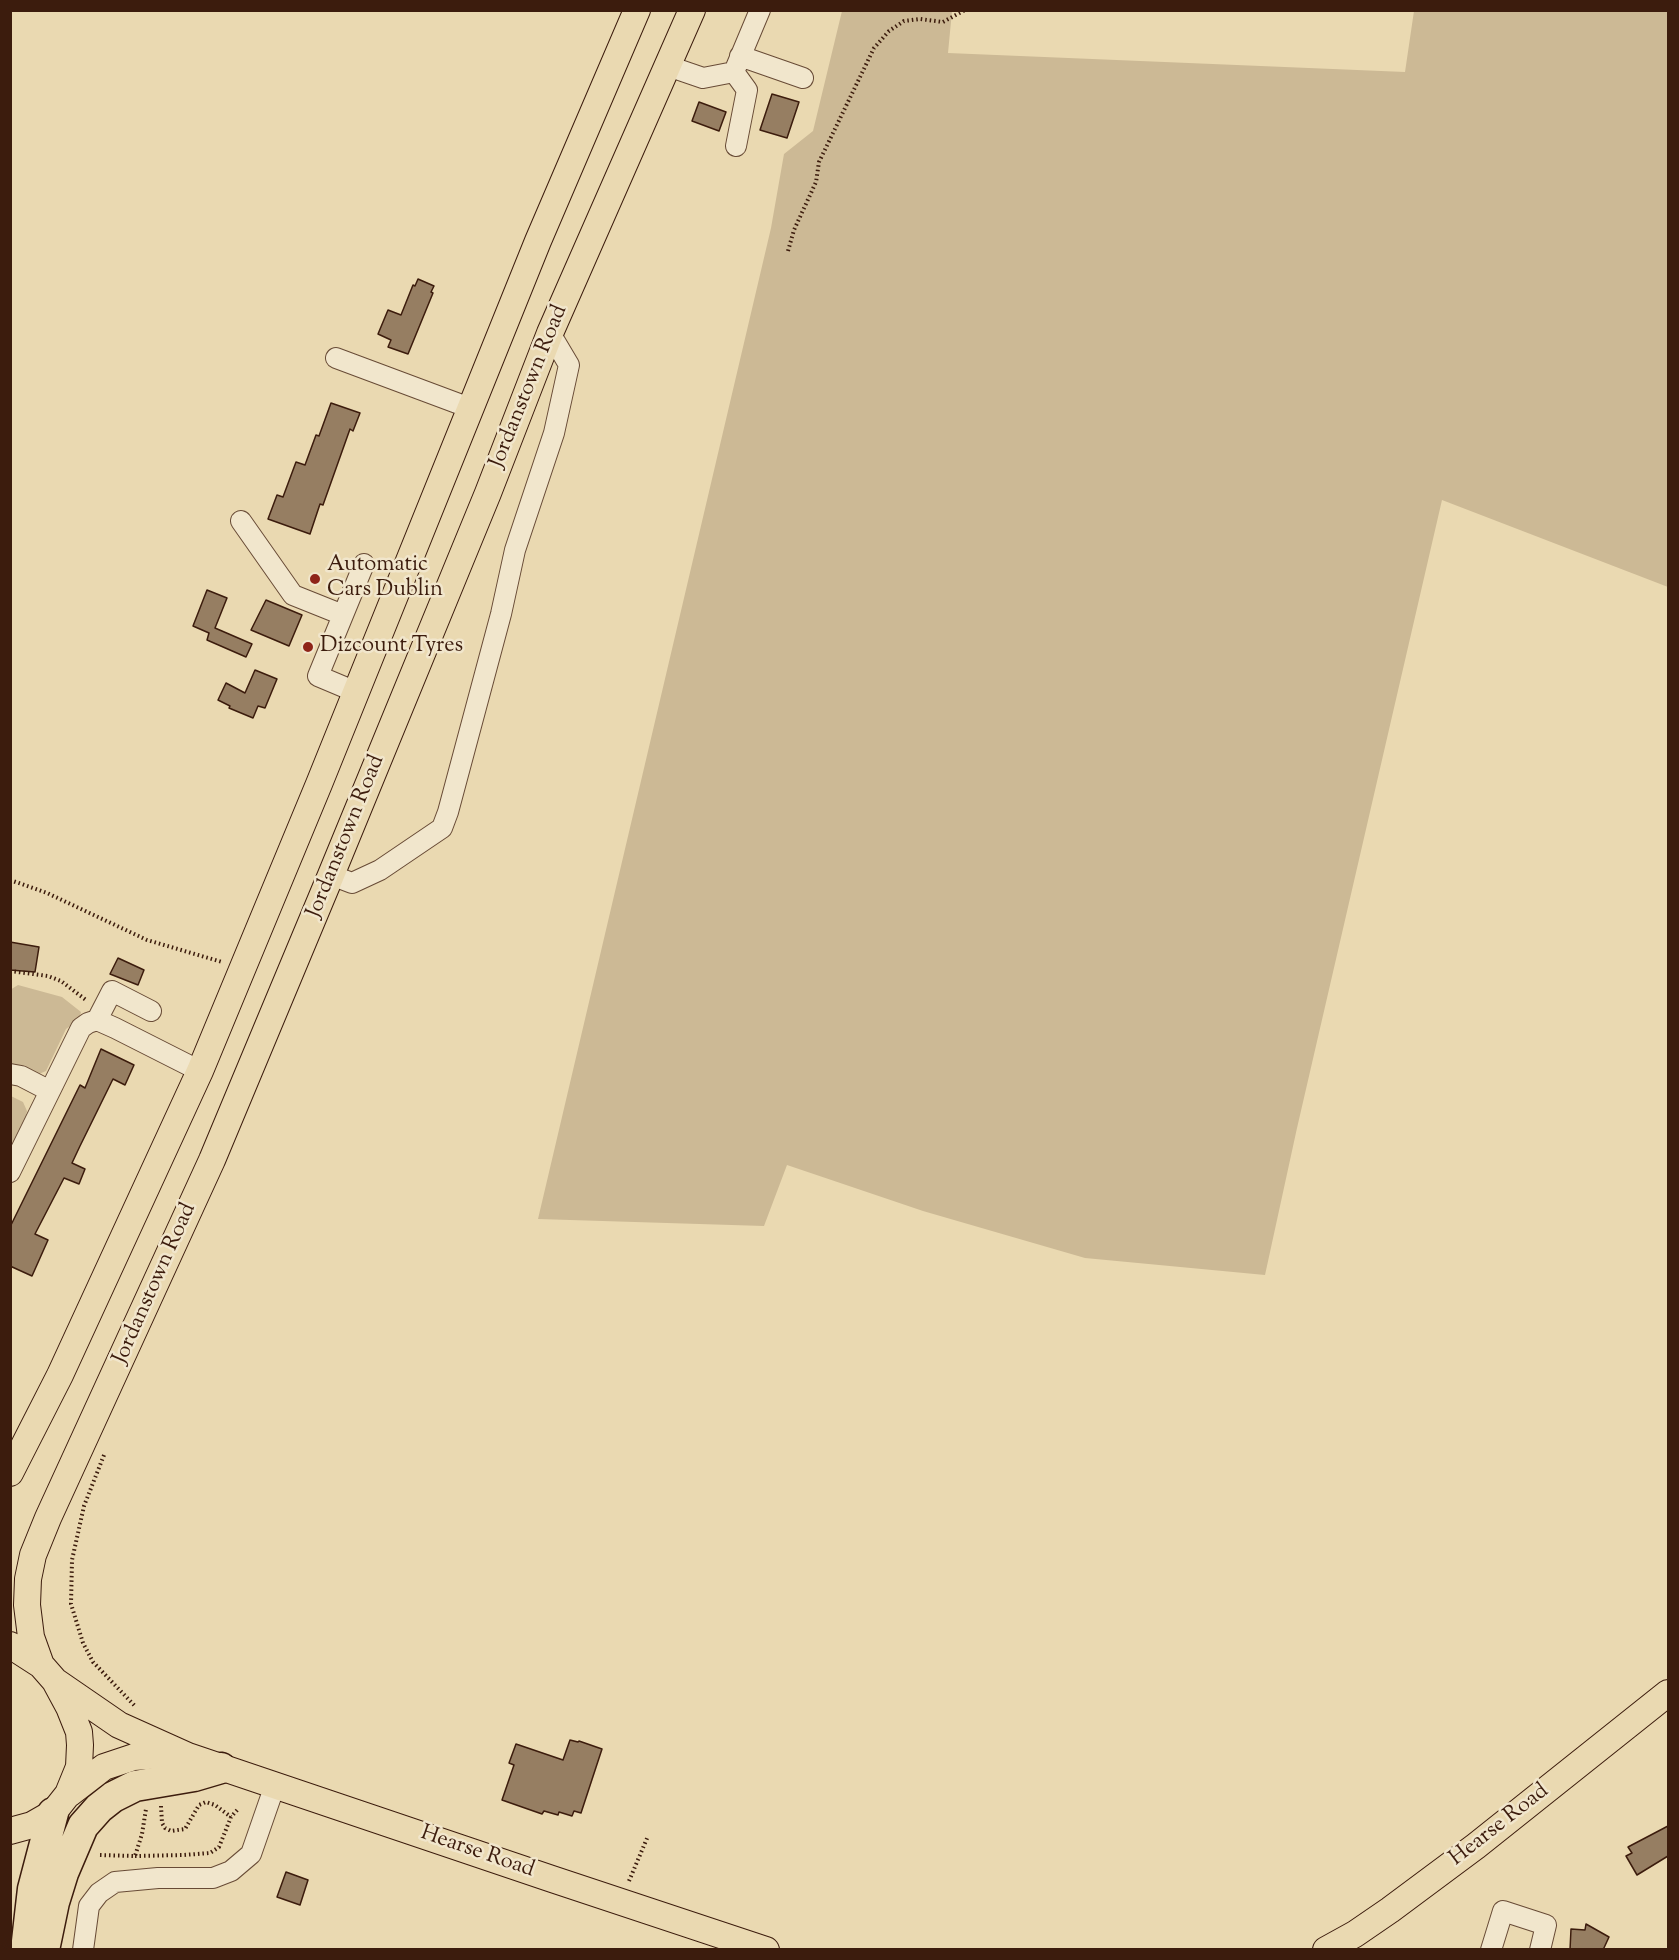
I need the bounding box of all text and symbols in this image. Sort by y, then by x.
street label: Jordanstown Road [485,302,575,472]
place label: Automatic Cars Dublin [327,553,443,604]
marker: Automatic Cars Dublin [308,572,322,586]
place label: Dizcount Tyres [320,634,463,660]
marker: Dizcount Tyres [301,640,315,654]
street label: Jordanstown Road [302,752,392,922]
street label: Jordanstown Road [109,1199,203,1369]
street label: Hearse Road [1445,1779,1555,1873]
street label: Hearse Road [417,1821,537,1885]

